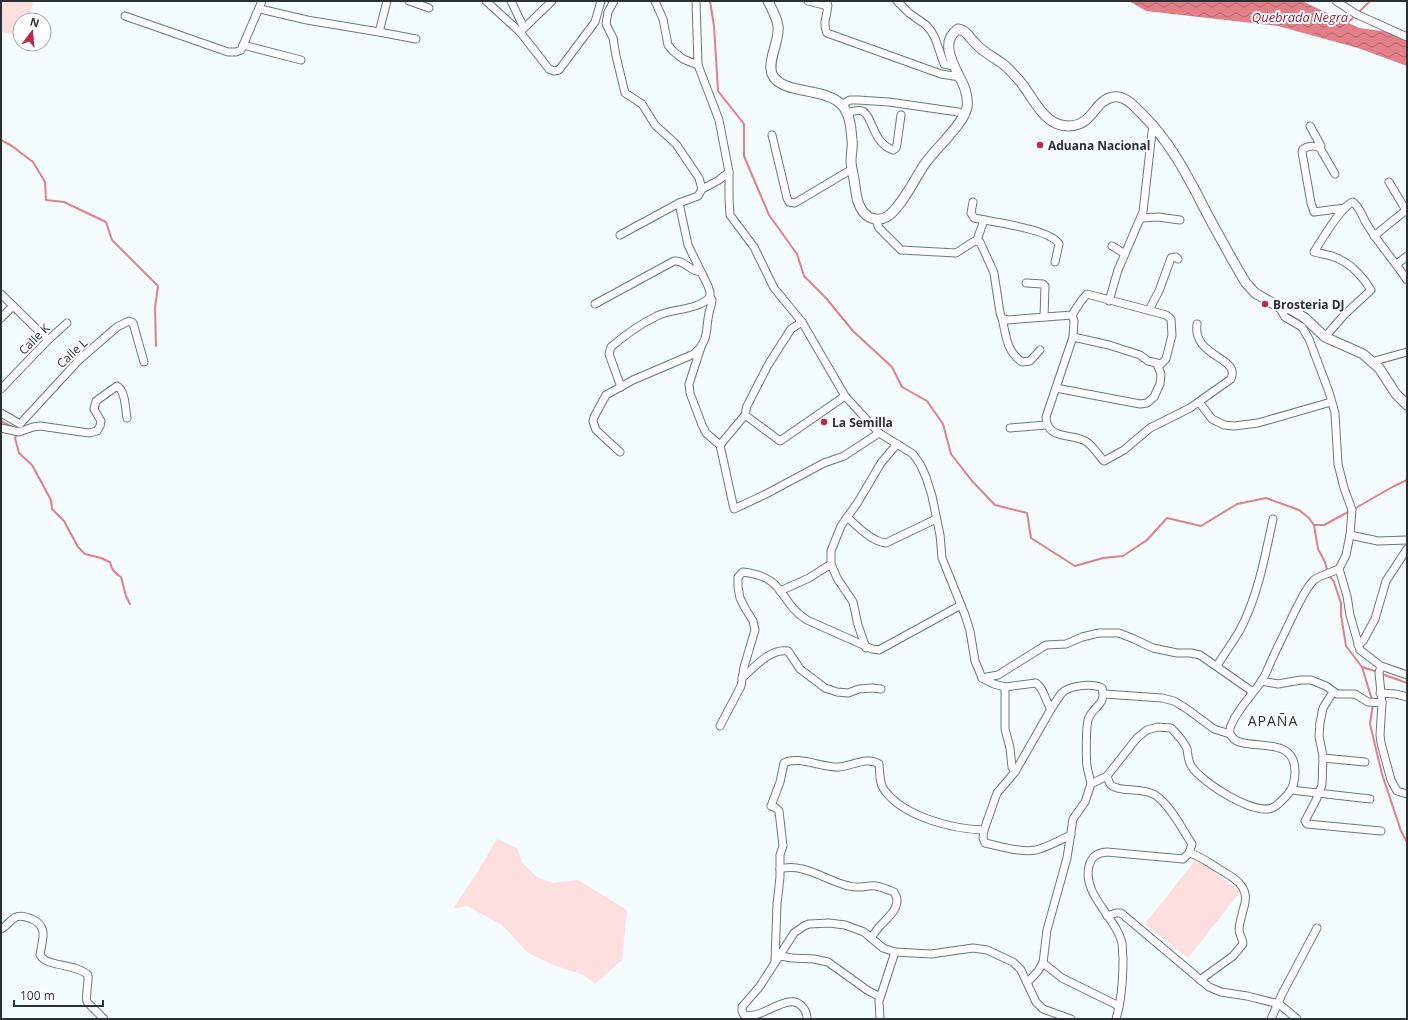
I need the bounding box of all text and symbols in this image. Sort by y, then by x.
water label: Quebrada Negra [1252,8,1349,26]
north arrow [12,12,52,52]
text: N [29,13,41,30]
place label: Aduana Nacional [1048,137,1150,154]
marker: Aduana Nacional [1035,140,1045,150]
place label: Brosteria DJ [1273,296,1345,313]
marker: Brosteria DJ [1260,299,1270,309]
street label: Calle K [15,319,54,358]
street label: Calle L [53,334,91,372]
place label: La Semilla [832,414,893,431]
marker: La Semilla [819,417,829,427]
district label: APAÑA [1248,711,1298,730]
scale bar [14,982,103,1008]
text: 100 m [20,987,55,1004]

